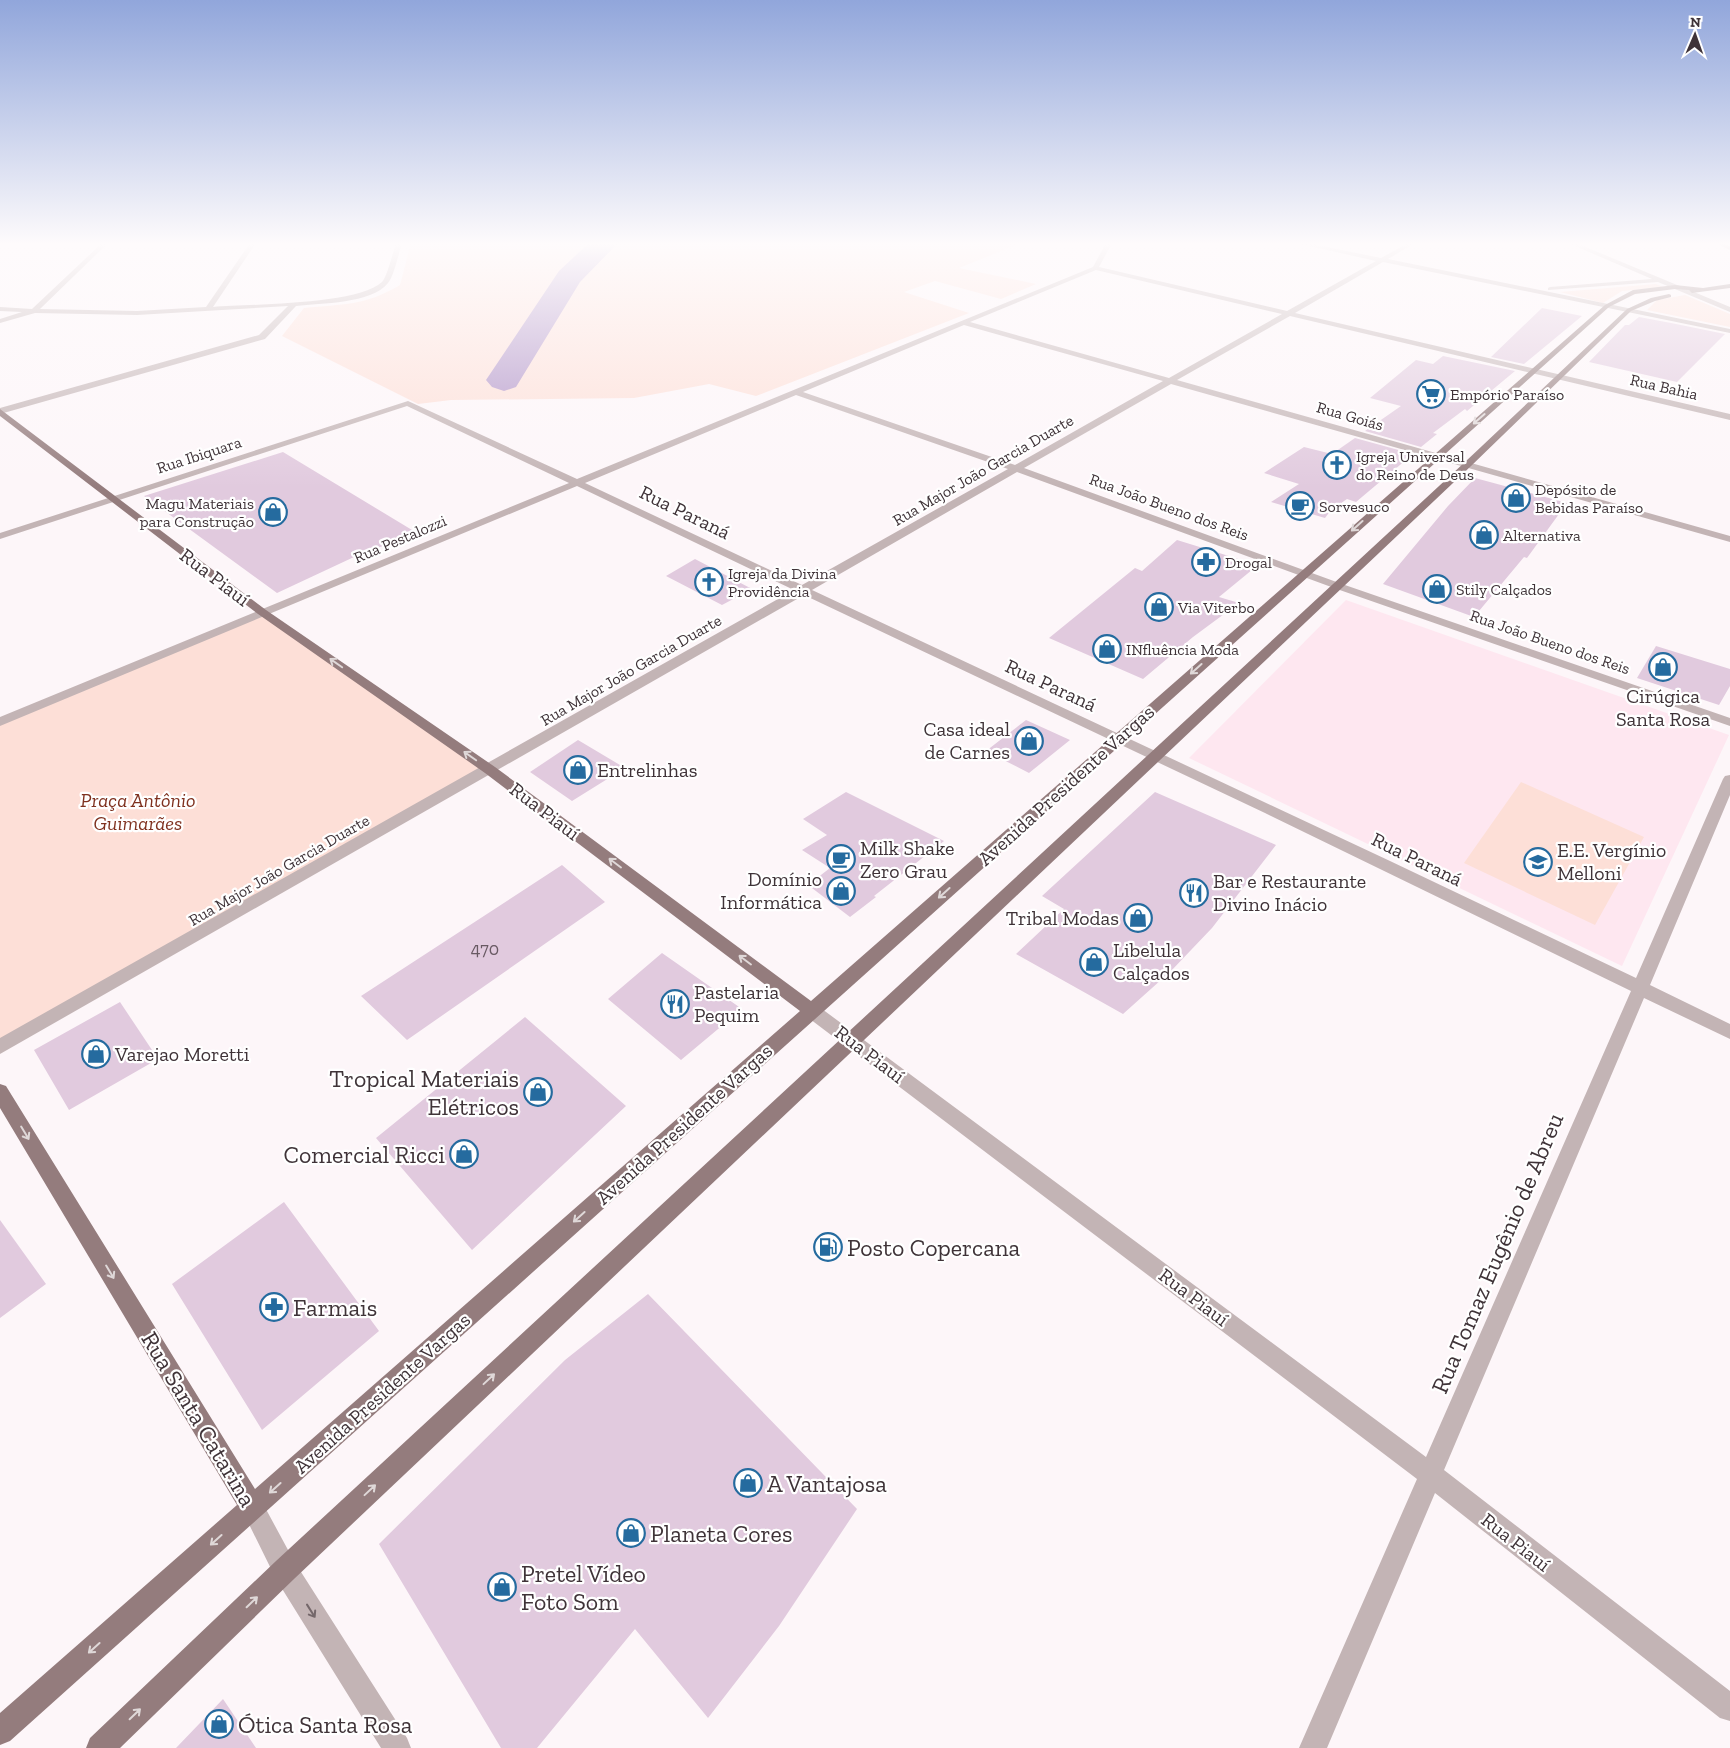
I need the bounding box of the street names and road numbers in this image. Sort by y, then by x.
street label: Rua Bahia [1628,370,1700,404]
street label: Rua Goiás [1314,397,1386,435]
street label: Rua Major João Garcia Duarte [889,410,1077,530]
street label: Rua Ibiquara [154,432,244,478]
street label: Rua João Bueno dos Reis [1087,469,1251,545]
street label: Rua Paraná [636,480,735,544]
street label: Rua Pestalozzi [351,511,450,567]
street label: Rua Piauí [175,543,255,611]
street label: Rua João Bueno dos Reis [1467,606,1633,678]
street label: Rua Major João Garcia Duarte [537,610,725,730]
street label: Rua Paraná [1002,653,1101,717]
street label: Avenida Presidente Vargas [973,700,1159,870]
street label: Rua Piauí [505,777,585,845]
street label: Rua Major João Garcia Duarte [185,810,373,930]
street label: Rua Paraná [1368,827,1467,891]
street label: Rua Piauí [830,1020,910,1088]
street label: Avenida Presidente Vargas [591,1039,777,1209]
street label: Rua Tomaz Eugênio de Abreu [1425,1108,1570,1398]
street label: Rua Piauí [1154,1263,1234,1331]
street label: Avenida Presidente Vargas [289,1308,475,1478]
street label: Rua Santa Catarina [135,1326,263,1512]
street label: Rua Piauí [1477,1508,1556,1577]

